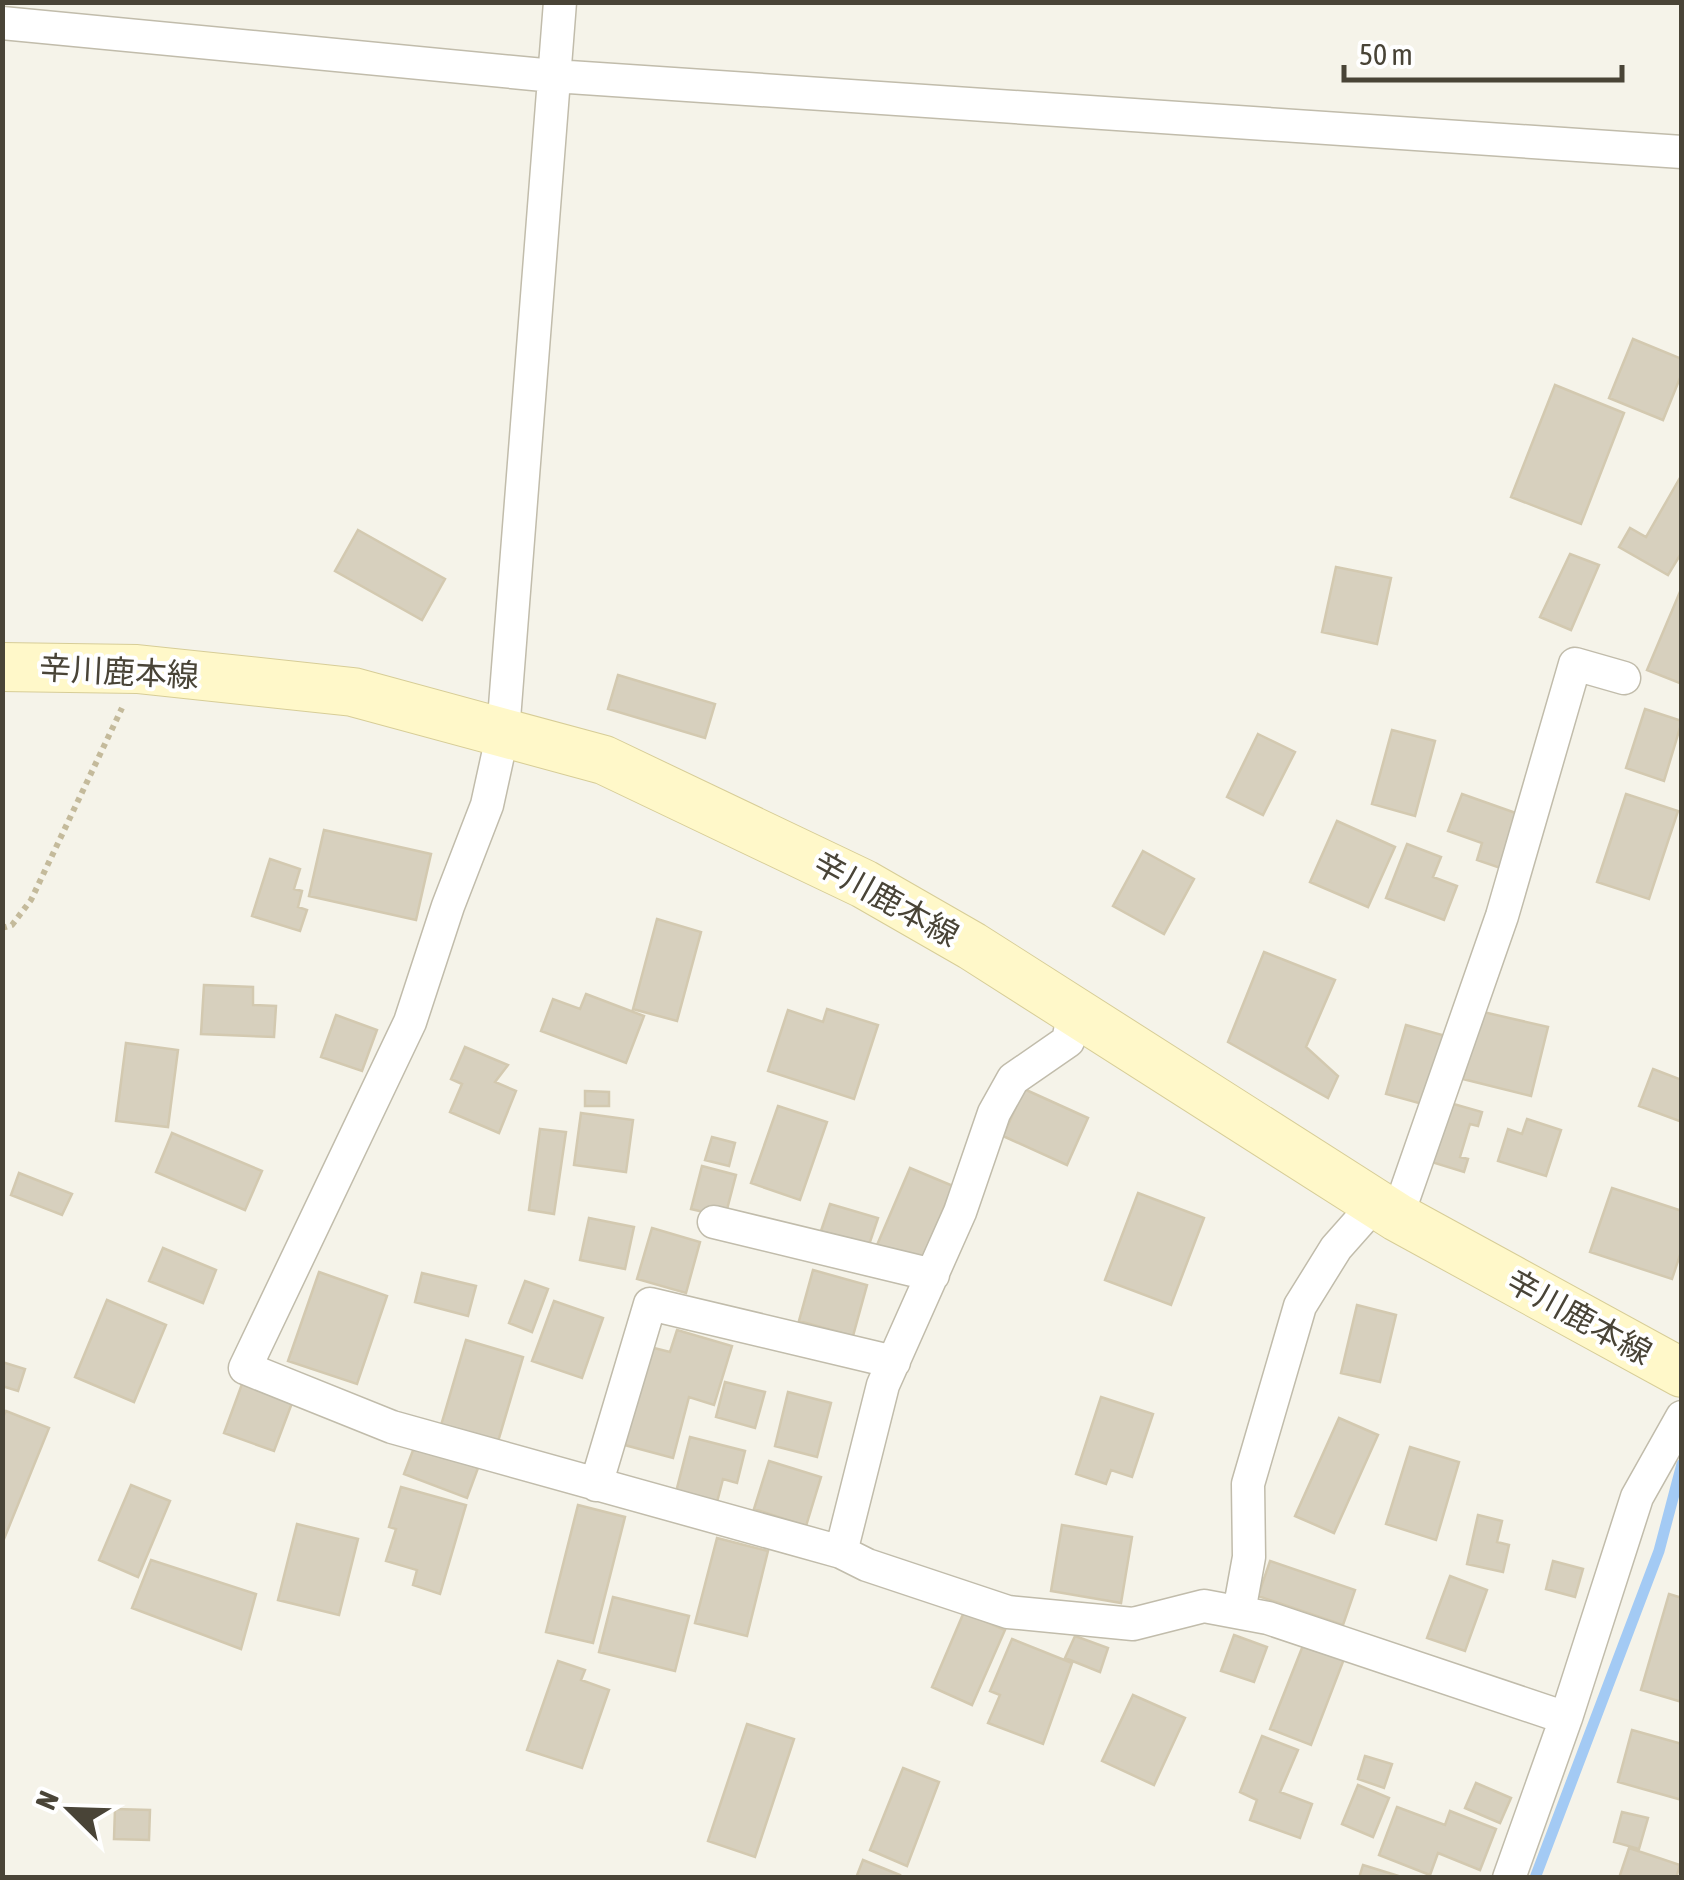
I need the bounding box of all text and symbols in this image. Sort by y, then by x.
scale bar [1344,20,1622,82]
text: 50 m [1359,37,1413,71]
street label: 辛川鹿本線 [38,649,200,694]
street label: 辛川鹿本線 [807,844,965,954]
street label: 辛川鹿本線 [1500,1262,1658,1372]
north arrow [20,1760,120,1860]
text: N [29,1786,65,1814]

